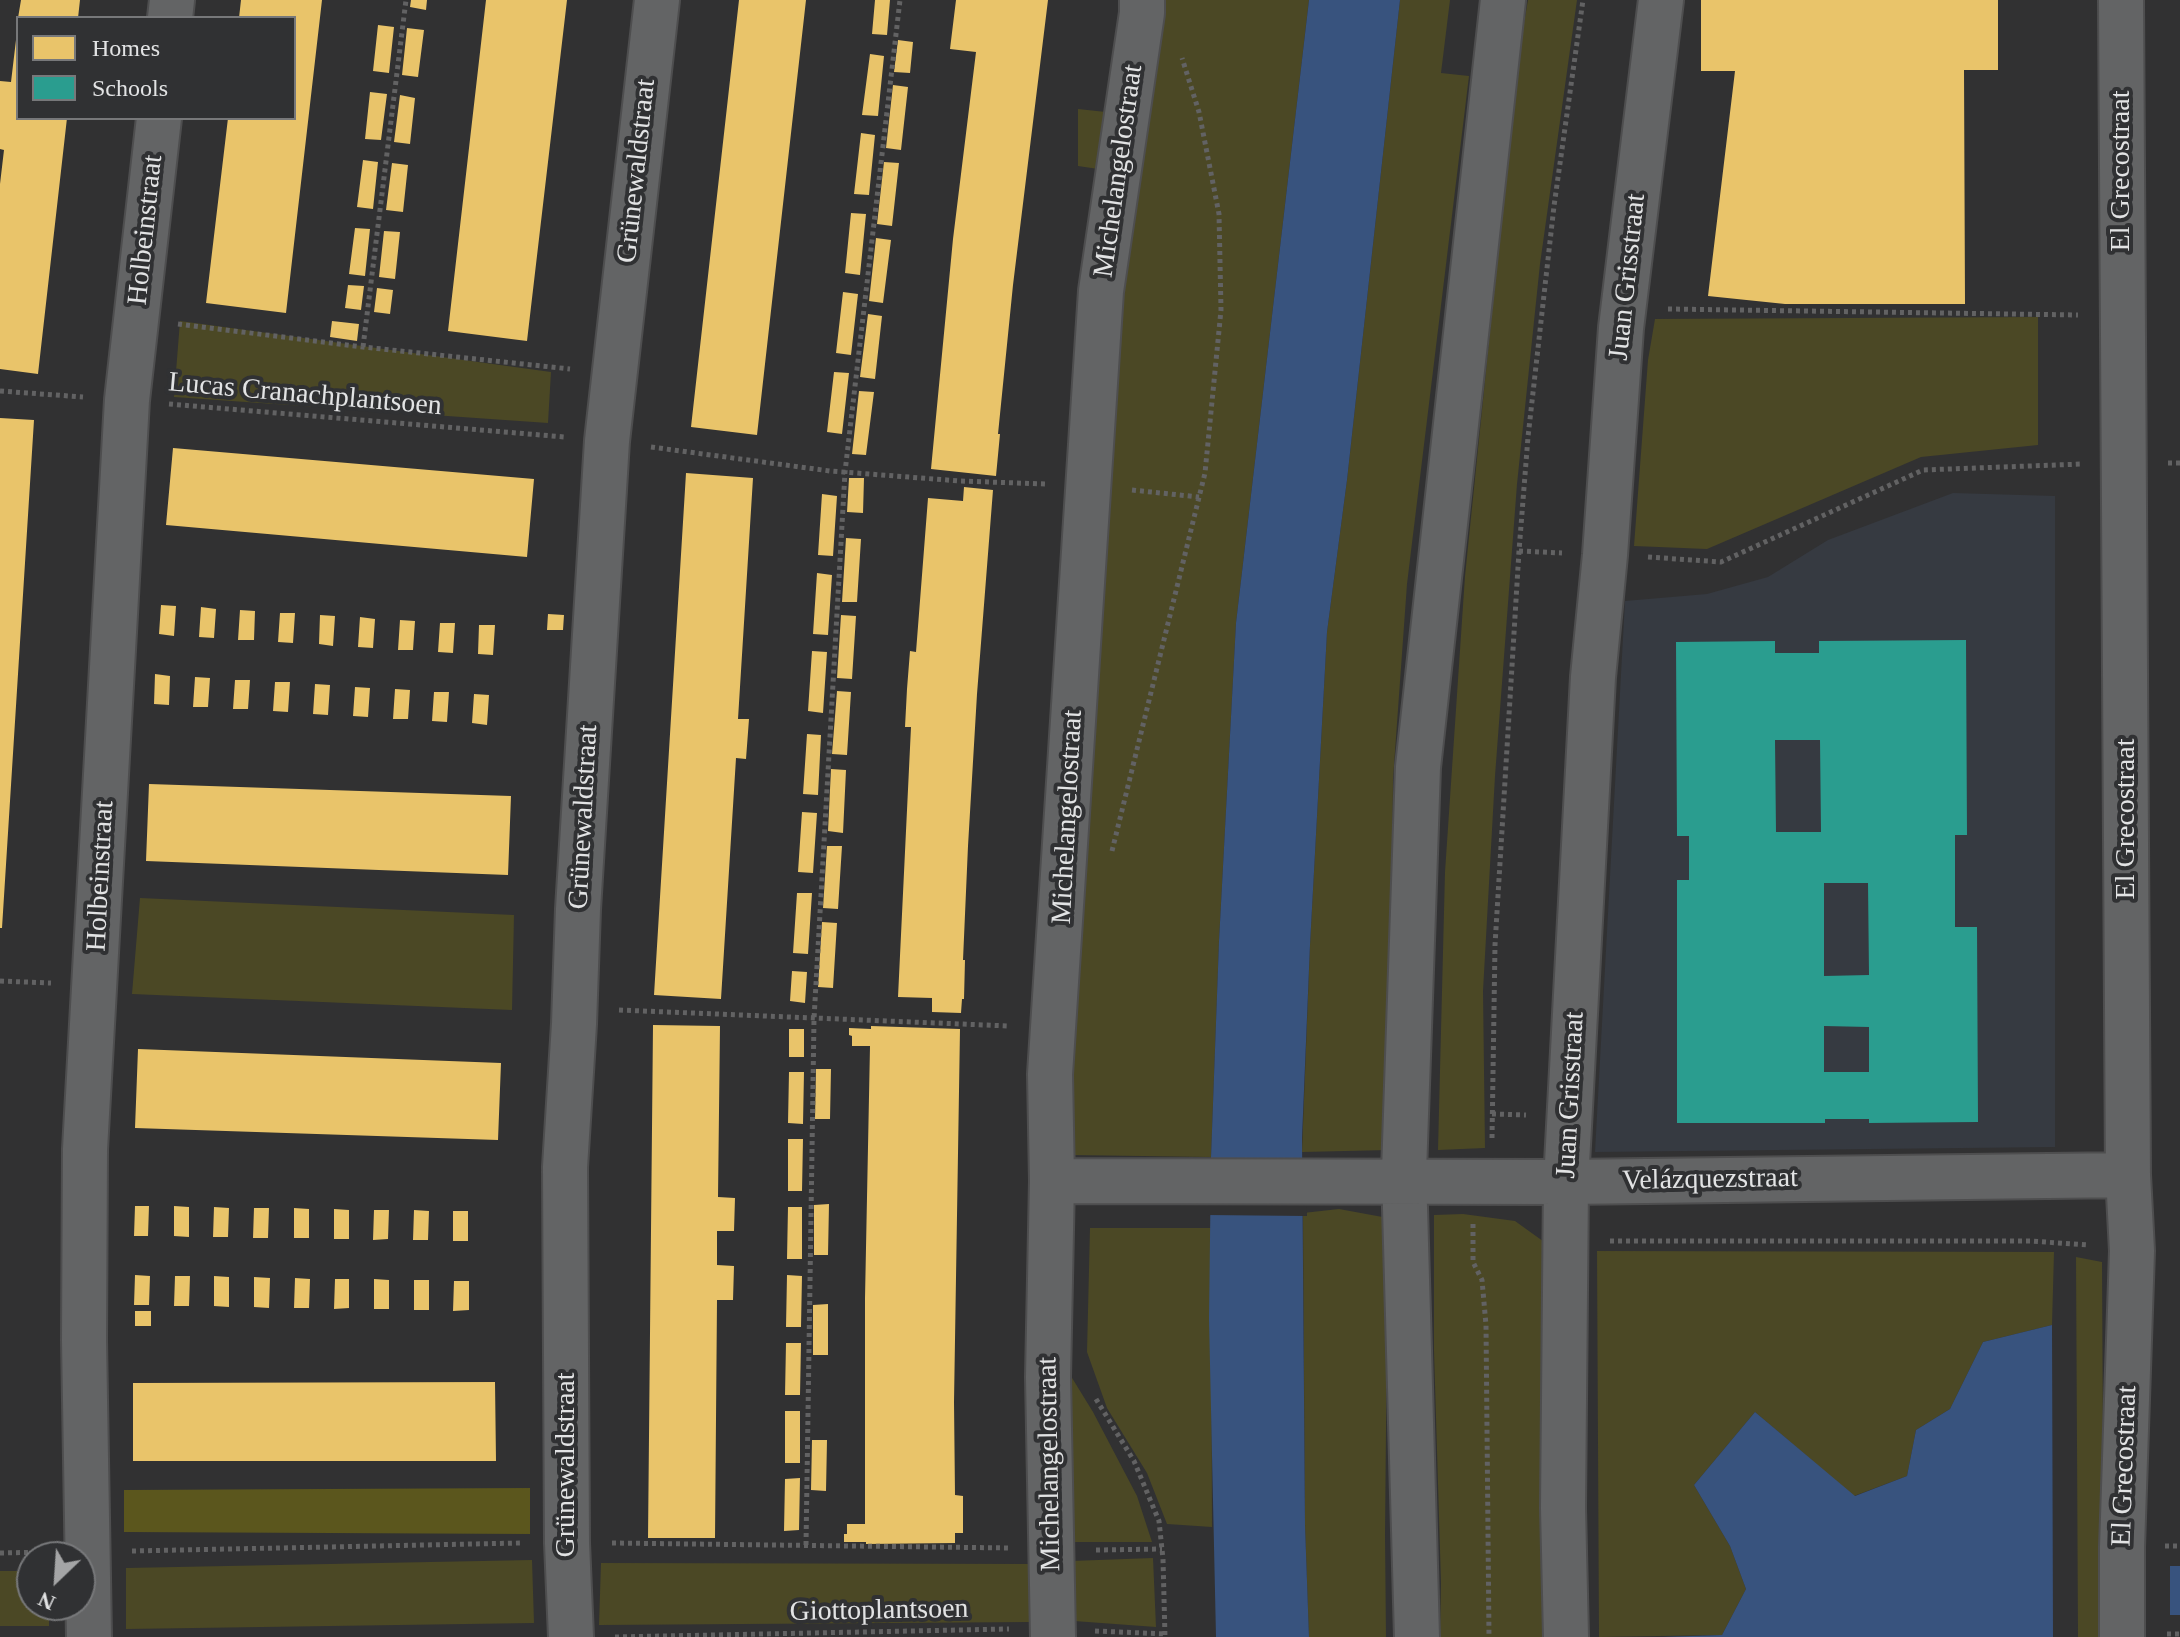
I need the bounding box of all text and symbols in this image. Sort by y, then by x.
legend [16,16,296,120]
text: Homes [92,35,160,61]
street label: Michelangelostraat [1087,62,1151,280]
text: Schools [92,75,168,101]
street label: Grünewaldstraat [611,77,663,265]
street label: El Grecostraat [2105,91,2139,251]
street label: Holbeinstraat [121,153,171,307]
street label: Juan Grisstraat [1603,192,1653,362]
street label: Lucas Cranachplantsoen [167,366,443,424]
street label: Michelangelostraat [1046,709,1090,925]
street label: Grünewaldstraat [562,724,606,910]
street label: El Grecostraat [2110,739,2144,899]
street label: Holbeinstraat [80,800,122,952]
street label: Juan Grisstraat [1550,1011,1592,1179]
street label: Velázquezstraat [1622,1162,1798,1198]
street label: Michelangelostraat [1031,1356,1069,1572]
street label: Grünewaldstraat [550,1372,584,1558]
street label: El Grecostraat [2105,1385,2145,1547]
north arrow [16,1541,96,1621]
text: N [34,1587,59,1616]
street label: Giottoplantsoen [789,1593,969,1629]

